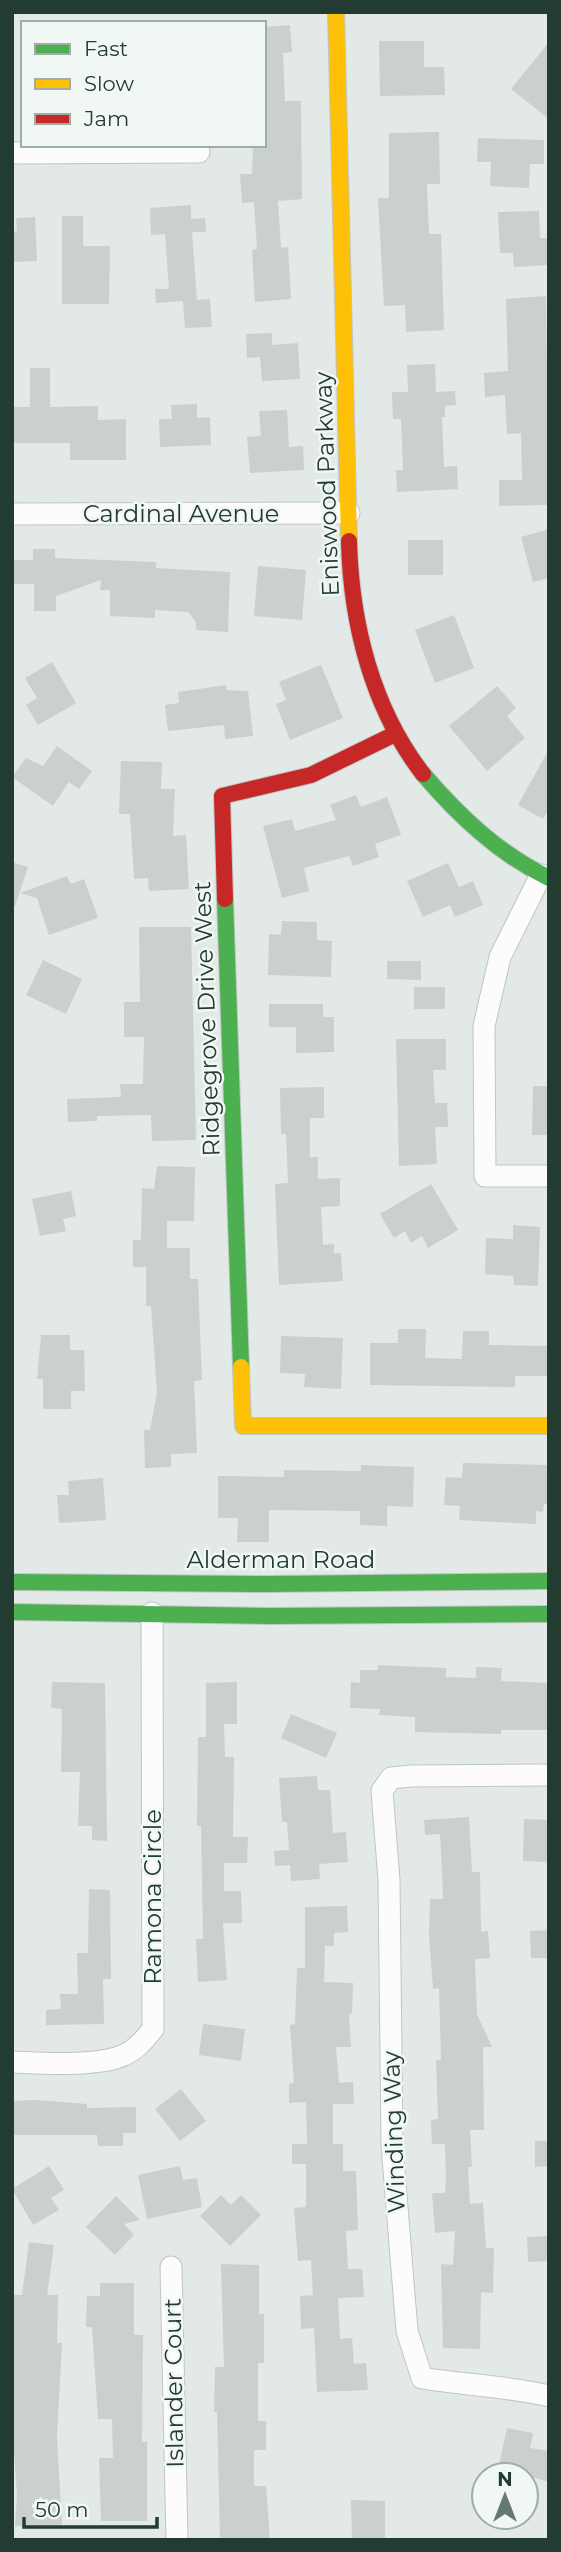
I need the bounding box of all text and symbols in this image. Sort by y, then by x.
legend [21,21,266,147]
text: Fast [84,36,128,61]
text: Slow [84,71,134,96]
text: Jam [83,106,129,131]
street label: Eniswood Parkway [308,371,345,597]
street label: Cardinal Avenue [83,499,279,528]
street label: Ridgegrove Drive West [187,881,226,1157]
street label: Alderman Road [187,1545,375,1574]
street label: Ramona Circle [138,1809,167,1985]
street label: Winding Way [376,2050,411,2214]
street label: Islander Court [158,2298,189,2468]
north arrow [470,2461,540,2531]
text: N [497,2468,513,2491]
scale bar [24,2486,158,2530]
text: 50 m [35,2497,89,2522]

